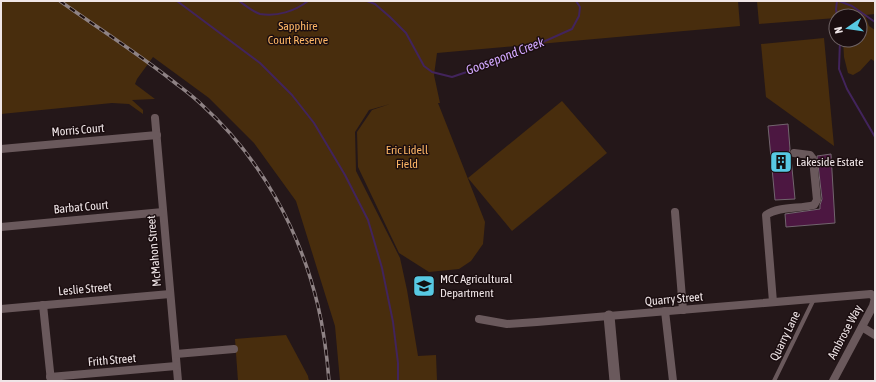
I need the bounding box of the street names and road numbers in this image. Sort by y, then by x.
street label: Morris Court [51,121,106,139]
street label: Barbat Court [53,198,109,216]
street label: McMahon Street [144,214,164,287]
street label: Leslie Street [58,280,113,298]
street label: Quarry Street [644,289,704,309]
street label: Ambrose Way [825,302,865,362]
street label: Quarry Lane [767,309,803,363]
street label: Frith Street [87,351,137,369]

